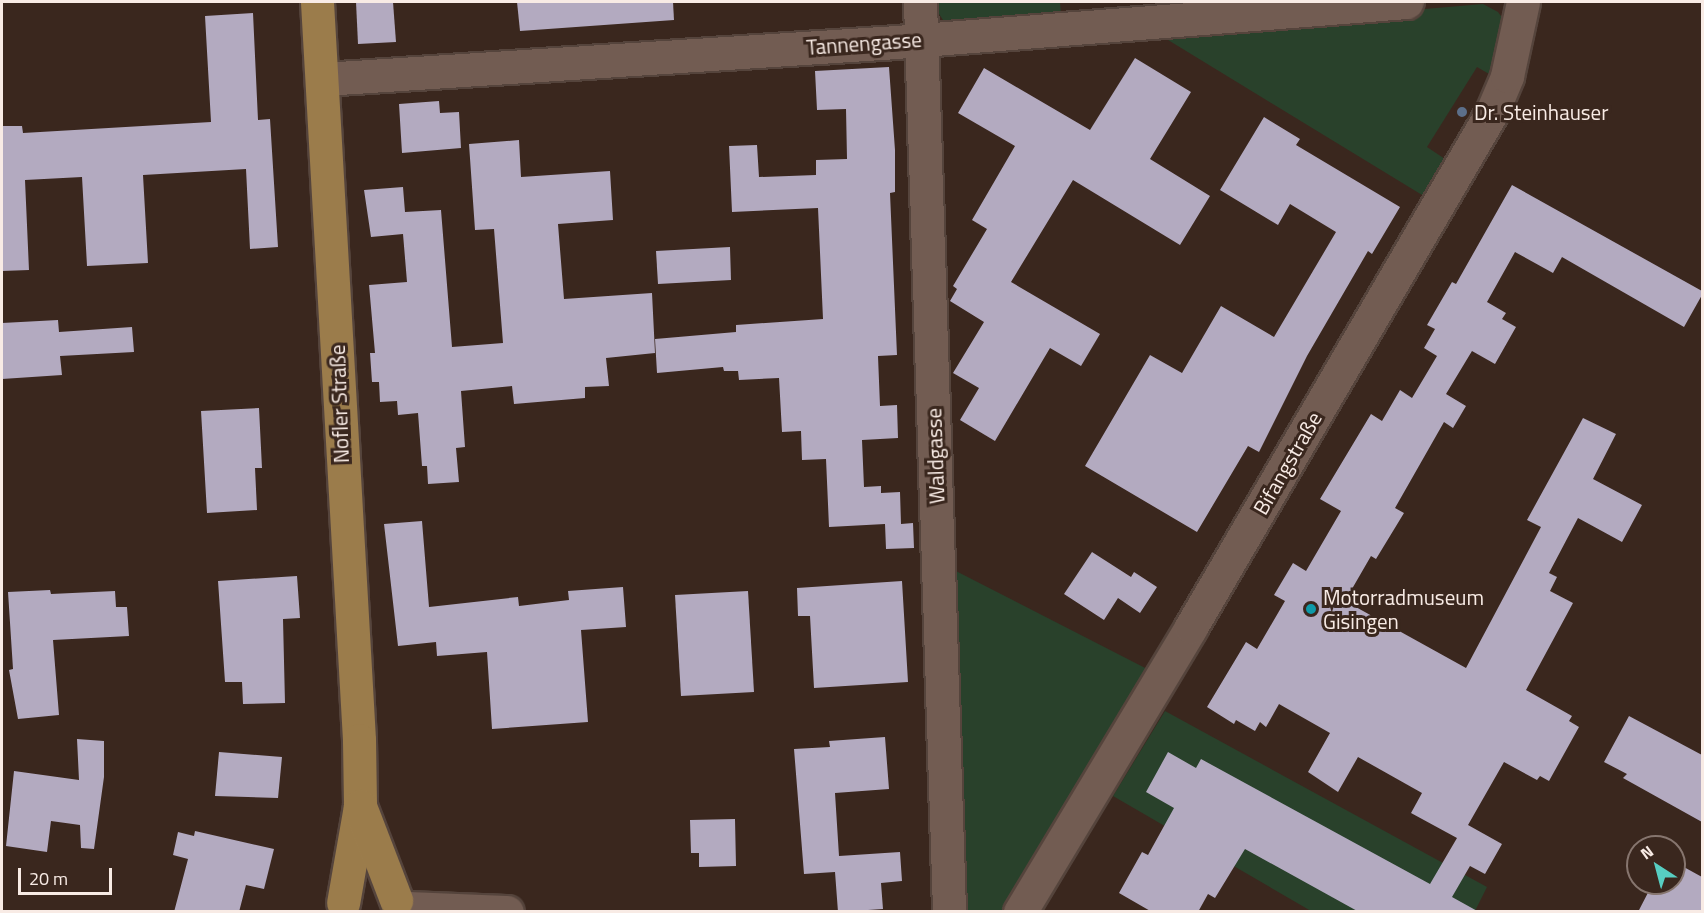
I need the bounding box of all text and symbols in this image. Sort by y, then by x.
street label: Tannengasse [805,26,923,60]
place label: Dr. Steinhauser [1474,99,1608,125]
marker: Dr. Steinhauser [1455,105,1469,119]
street label: Nofler Straße [324,344,354,464]
street label: Waldgasse [921,407,949,505]
street label: Bifangstraße [1247,407,1327,519]
place label: Motorradmuseum Gisingen [1323,584,1484,634]
marker: Motorradmuseum Gisingen [1304,602,1318,616]
north arrow [1626,835,1686,895]
text: N [1635,839,1658,865]
scale bar [21,856,116,894]
text: 20 m [29,865,68,892]

